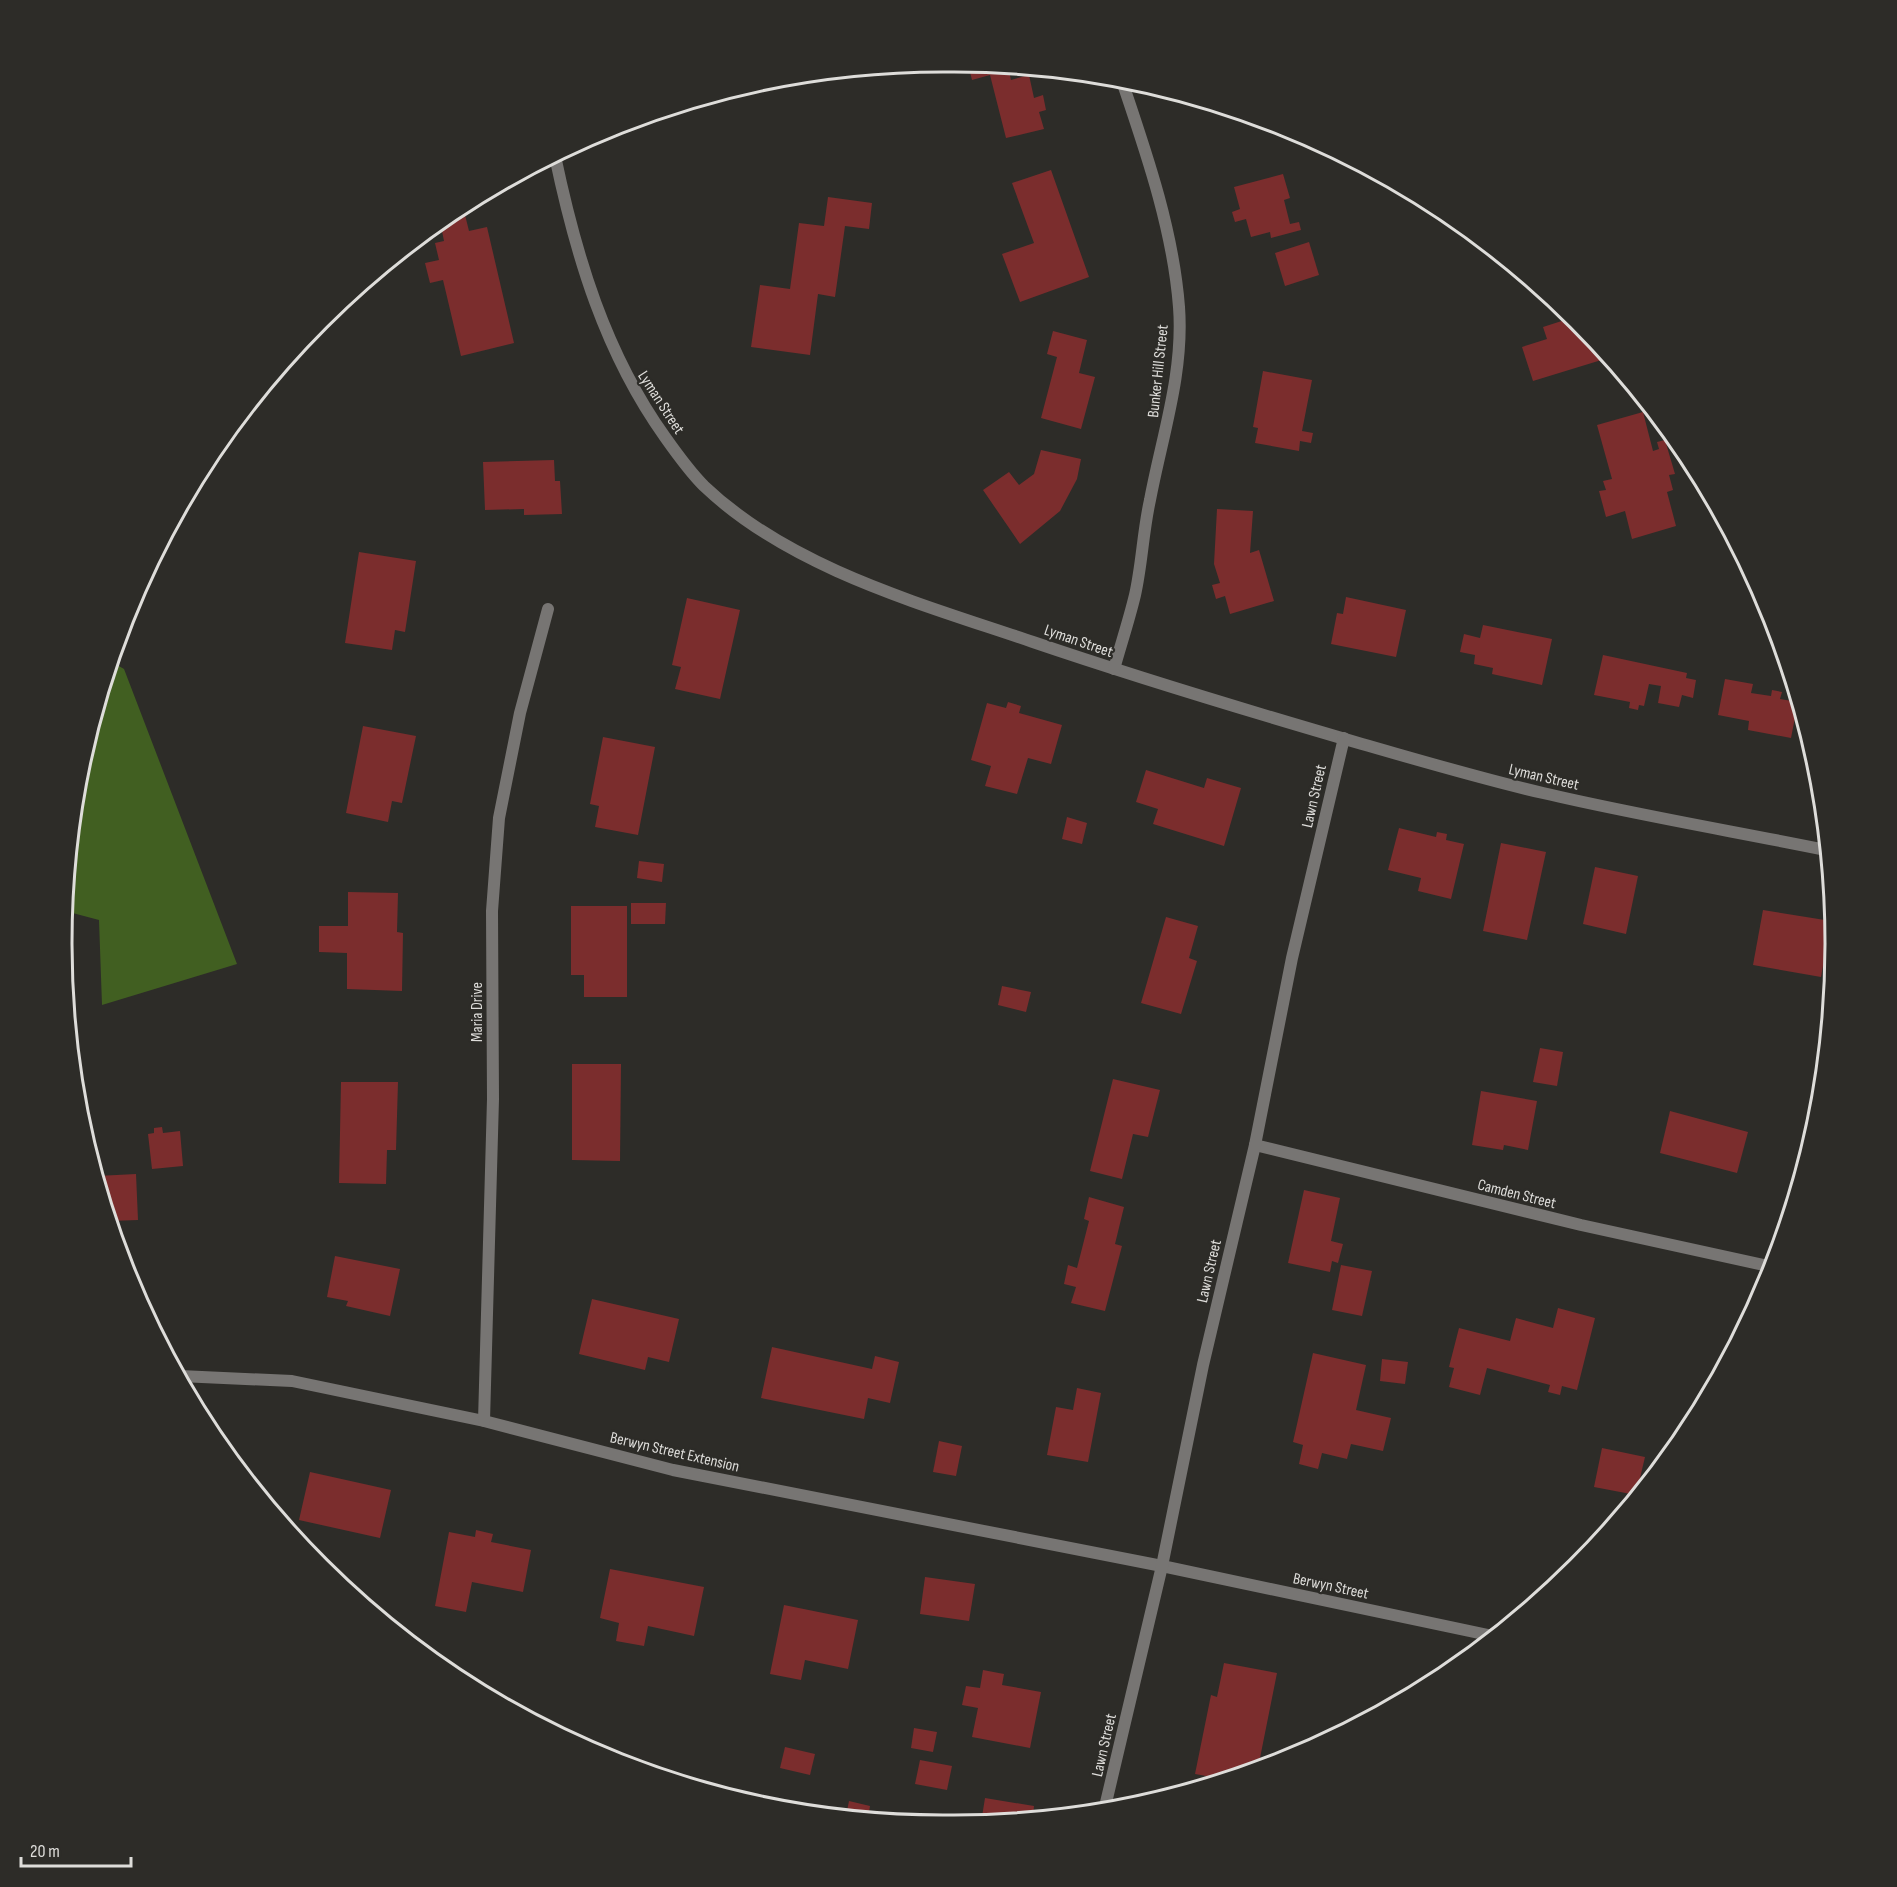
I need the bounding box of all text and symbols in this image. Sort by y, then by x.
street label: Bunker Hill Street [1144,324,1173,419]
street label: Lyman Street [633,368,688,438]
street label: Lyman Street [1042,621,1115,662]
street label: Lyman Street [1507,760,1581,795]
street label: Lawn Street [1298,763,1331,830]
street label: Maria Drive [468,982,487,1042]
street label: Camden Street [1475,1176,1558,1213]
street label: Lawn Street [1193,1238,1226,1305]
street label: Berwyn Street Extension [608,1428,741,1477]
street label: Berwyn Street [1291,1569,1370,1604]
street label: Lawn Street [1088,1712,1121,1779]
scale bar [21,1830,130,1868]
text: 20 m [30,1841,60,1862]

